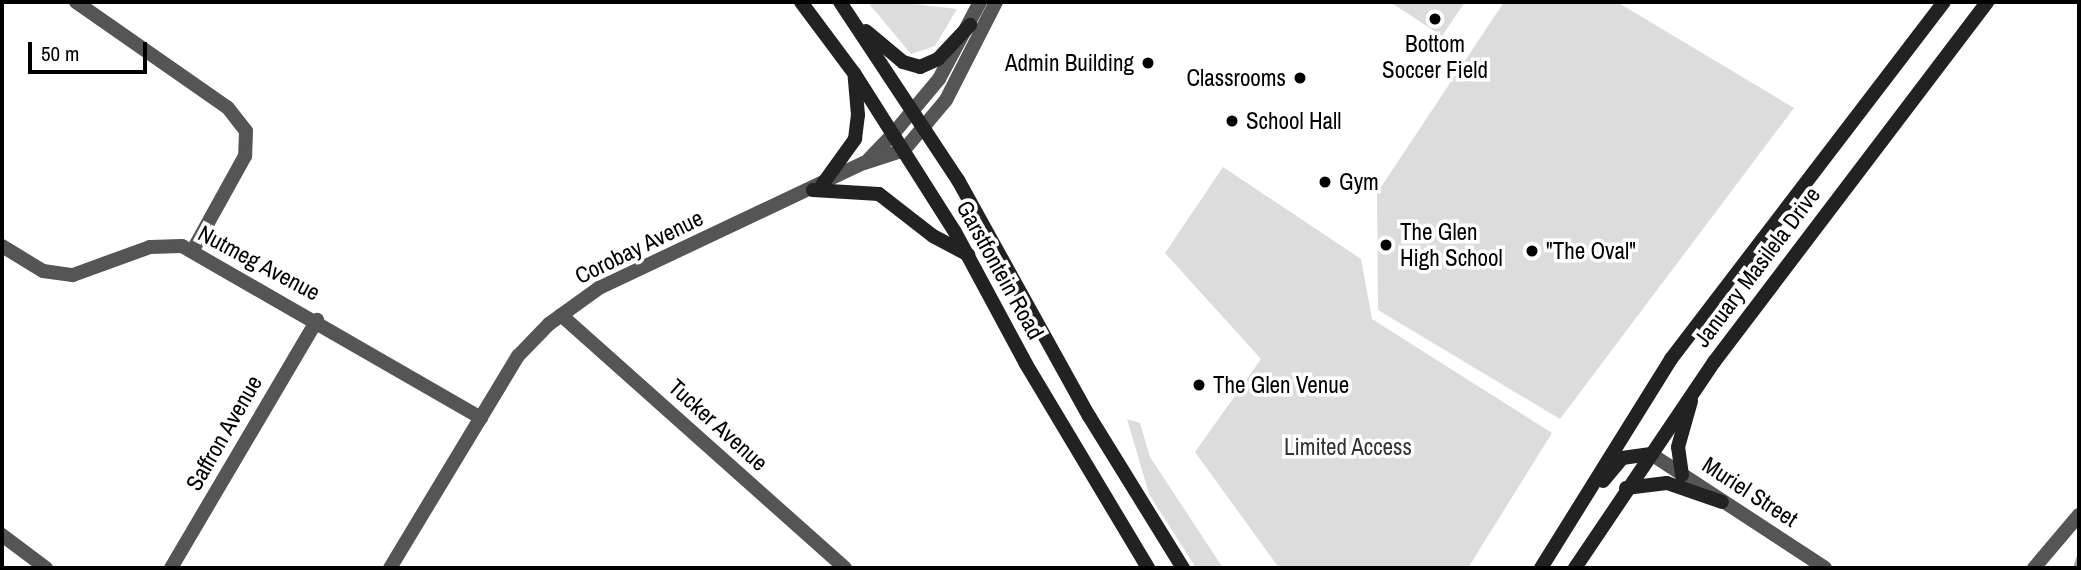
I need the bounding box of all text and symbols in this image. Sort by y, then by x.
marker: Bottom Soccer Field [1427,11,1443,27]
scale bar [32,28,150,72]
place label: Bottom Soccer Field [1382,30,1488,84]
text: 50 m [41,39,79,68]
place label: Admin Building [1005,49,1134,77]
marker: Admin Building [1140,55,1156,71]
place label: Classrooms [1186,64,1286,92]
marker: Classrooms [1292,70,1308,86]
place label: School Hall [1246,107,1341,135]
marker: School Hall [1224,113,1240,129]
place label: Gym [1339,168,1379,196]
marker: Gym [1317,174,1333,190]
street label: January Masilela Drive [1688,182,1826,352]
street label: Garstfontein Road [951,196,1049,344]
street label: Corobay Avenue [570,204,708,290]
place label: The Glen High School [1400,218,1503,272]
street label: Nutmeg Avenue [193,219,325,307]
marker: The Glen High School [1378,237,1394,253]
place label: "The Oval" [1546,237,1636,265]
marker: "The Oval" [1524,243,1540,259]
street label: Saffron Avenue [180,370,268,496]
place label: The Glen Venue [1213,371,1349,399]
street label: Tucker Avenue [662,373,774,477]
marker: The Glen Venue [1191,377,1207,393]
park label: Limited Access [1284,433,1412,461]
street label: Muriel Street [1697,451,1803,533]

